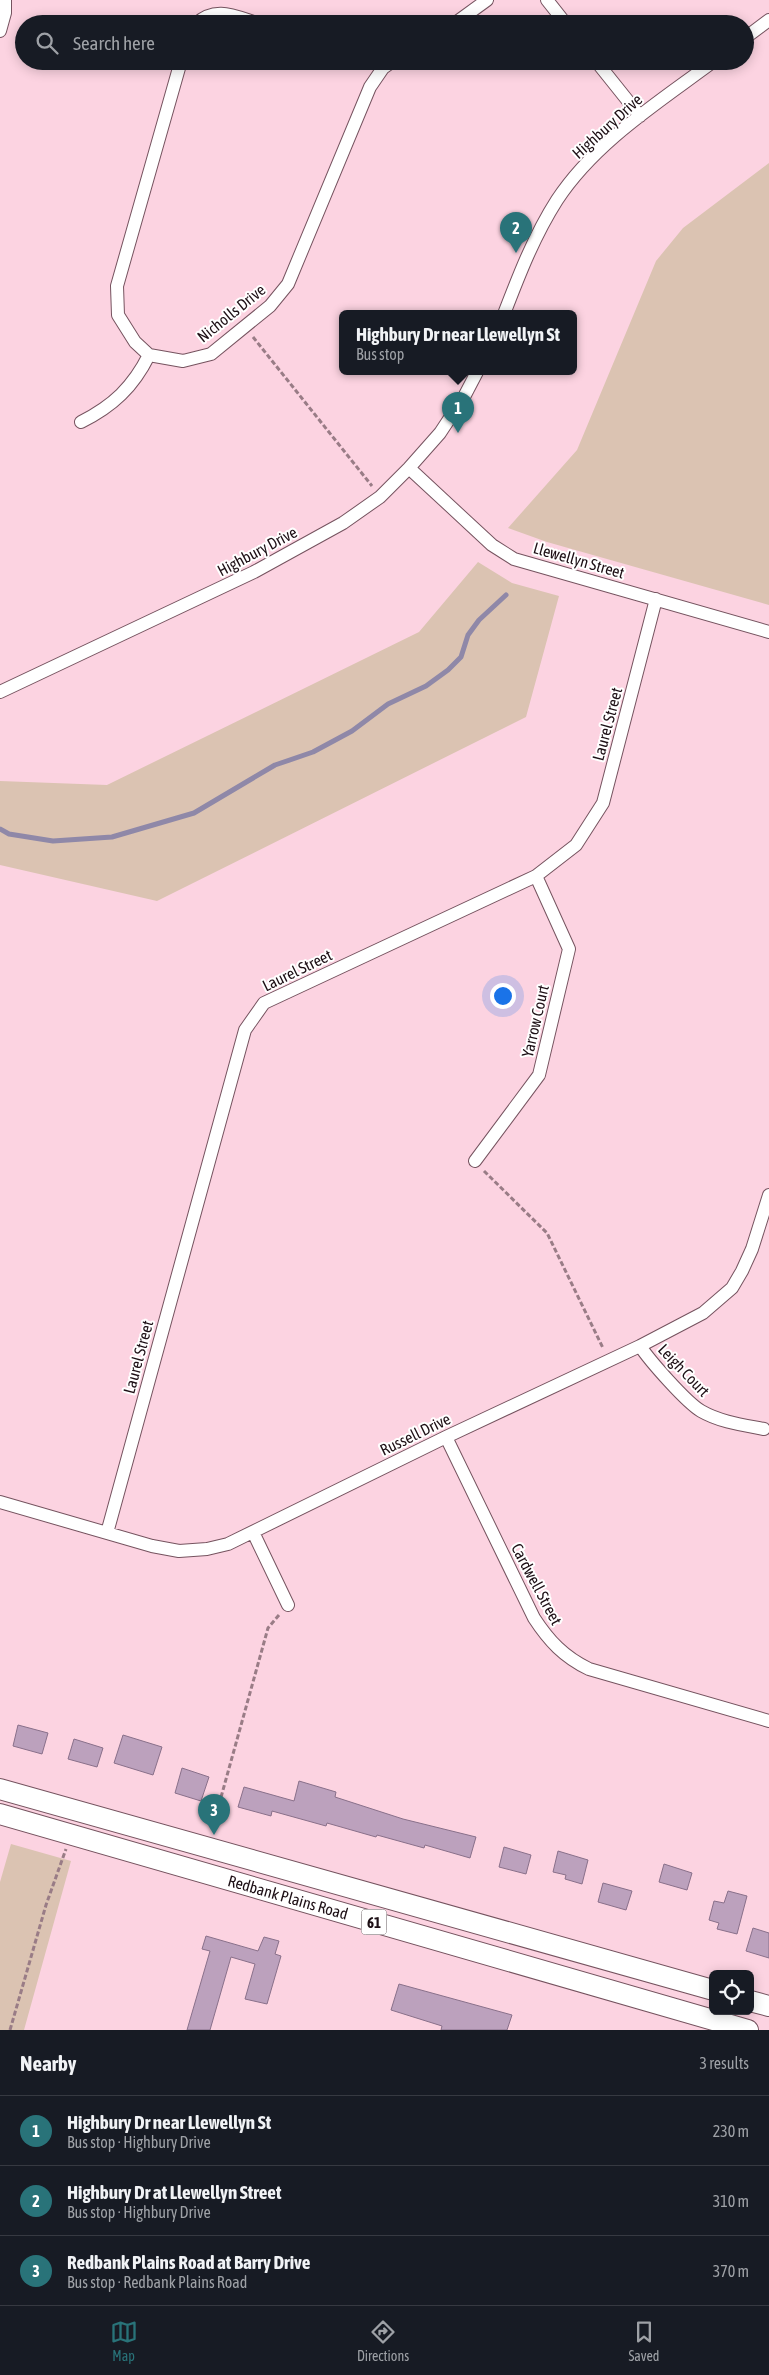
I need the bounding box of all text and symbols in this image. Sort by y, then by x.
search box [15,15,754,70]
icon: search [33,29,61,57]
text: Search here [73,32,155,54]
street label: Highbury Drive [568,90,646,163]
pin: 2 [500,212,532,253]
street label: Nicholls Drive [194,280,268,346]
popup [339,310,577,375]
text: Highbury Dr near Llewellyn St [356,323,560,345]
text: Bus stop [356,345,404,363]
pin: 1 [442,392,474,433]
street label: Highbury Drive [214,523,300,580]
street label: Llewellyn Street [531,538,627,583]
street label: Laurel Street [589,685,625,762]
street label: Laurel Street [259,945,335,995]
your location [490,983,516,1009]
street label: Yarrow Court [518,983,552,1059]
street label: Laurel Street [120,1318,156,1395]
street label: Leigh Court [654,1340,714,1401]
street label: Russell Drive [377,1409,453,1459]
street label: Cardwell Street [508,1540,566,1628]
pin: 3 [198,1794,230,1835]
street label: Redbank Plains Road [226,1871,350,1923]
road number: 61 [362,1910,386,1934]
map controls [709,1970,754,2015]
button: locate [709,1970,754,2015]
text: Nearby [20,2051,76,2075]
text: 3 results [699,2054,749,2072]
text: Highbury Dr near Llewellyn St [67,2111,271,2133]
text: 1 [32,2122,40,2140]
text: 230 m [713,2122,749,2140]
text: Bus stop · Highbury Drive [67,2133,211,2151]
text: Highbury Dr at Llewellyn Street [67,2181,281,2203]
text: 2 [32,2192,40,2210]
text: 310 m [713,2192,749,2210]
text: Bus stop · Highbury Drive [67,2203,211,2221]
text: Redbank Plains Road at Barry Drive [67,2251,310,2273]
text: 3 [32,2262,40,2280]
text: 370 m [713,2262,749,2280]
text: Bus stop · Redbank Plains Road [67,2273,247,2291]
tab: Map [110,2318,138,2364]
tab: Directions [357,2318,409,2364]
tab: Saved [628,2318,659,2364]

